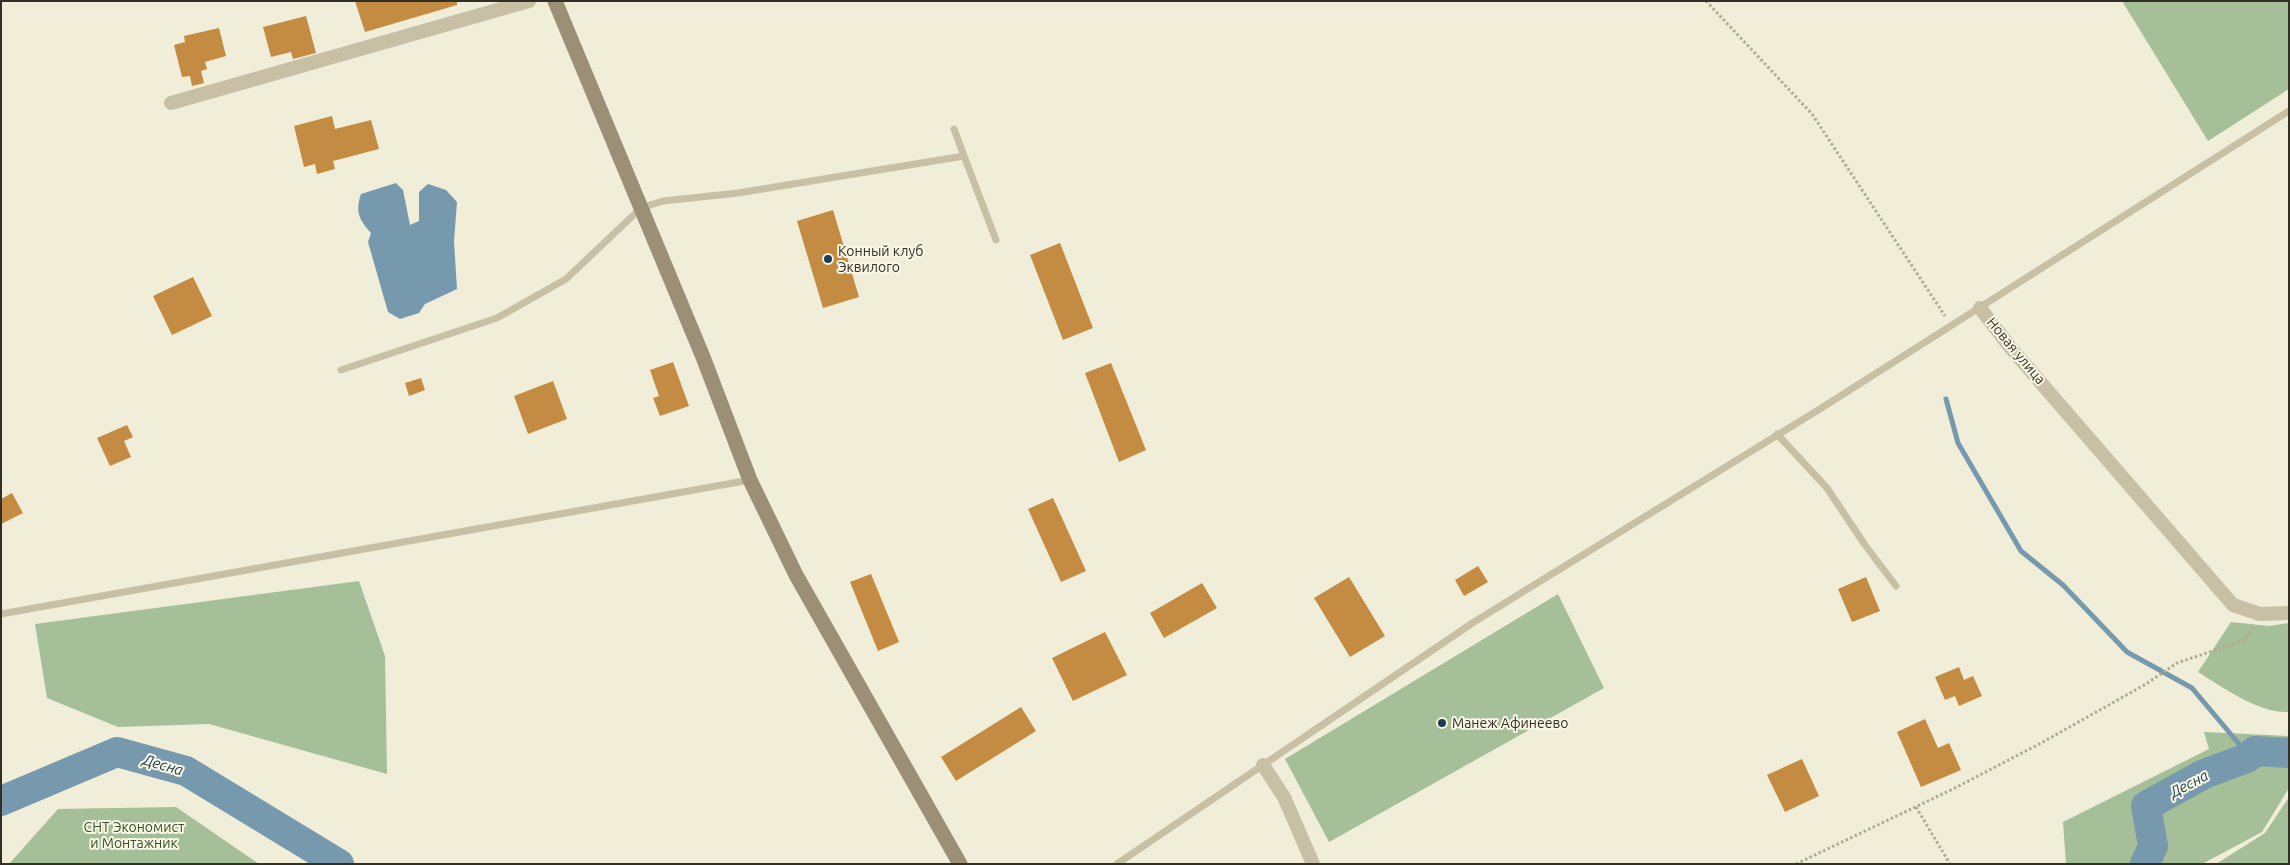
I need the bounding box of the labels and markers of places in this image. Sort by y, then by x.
place label: Конный клуб Эквилого [838,243,923,276]
marker: Конный клуб Эквилого [822,253,834,265]
place label: Манеж Афинеево [1452,715,1568,731]
marker: Манеж Афинеево [1436,717,1448,729]

